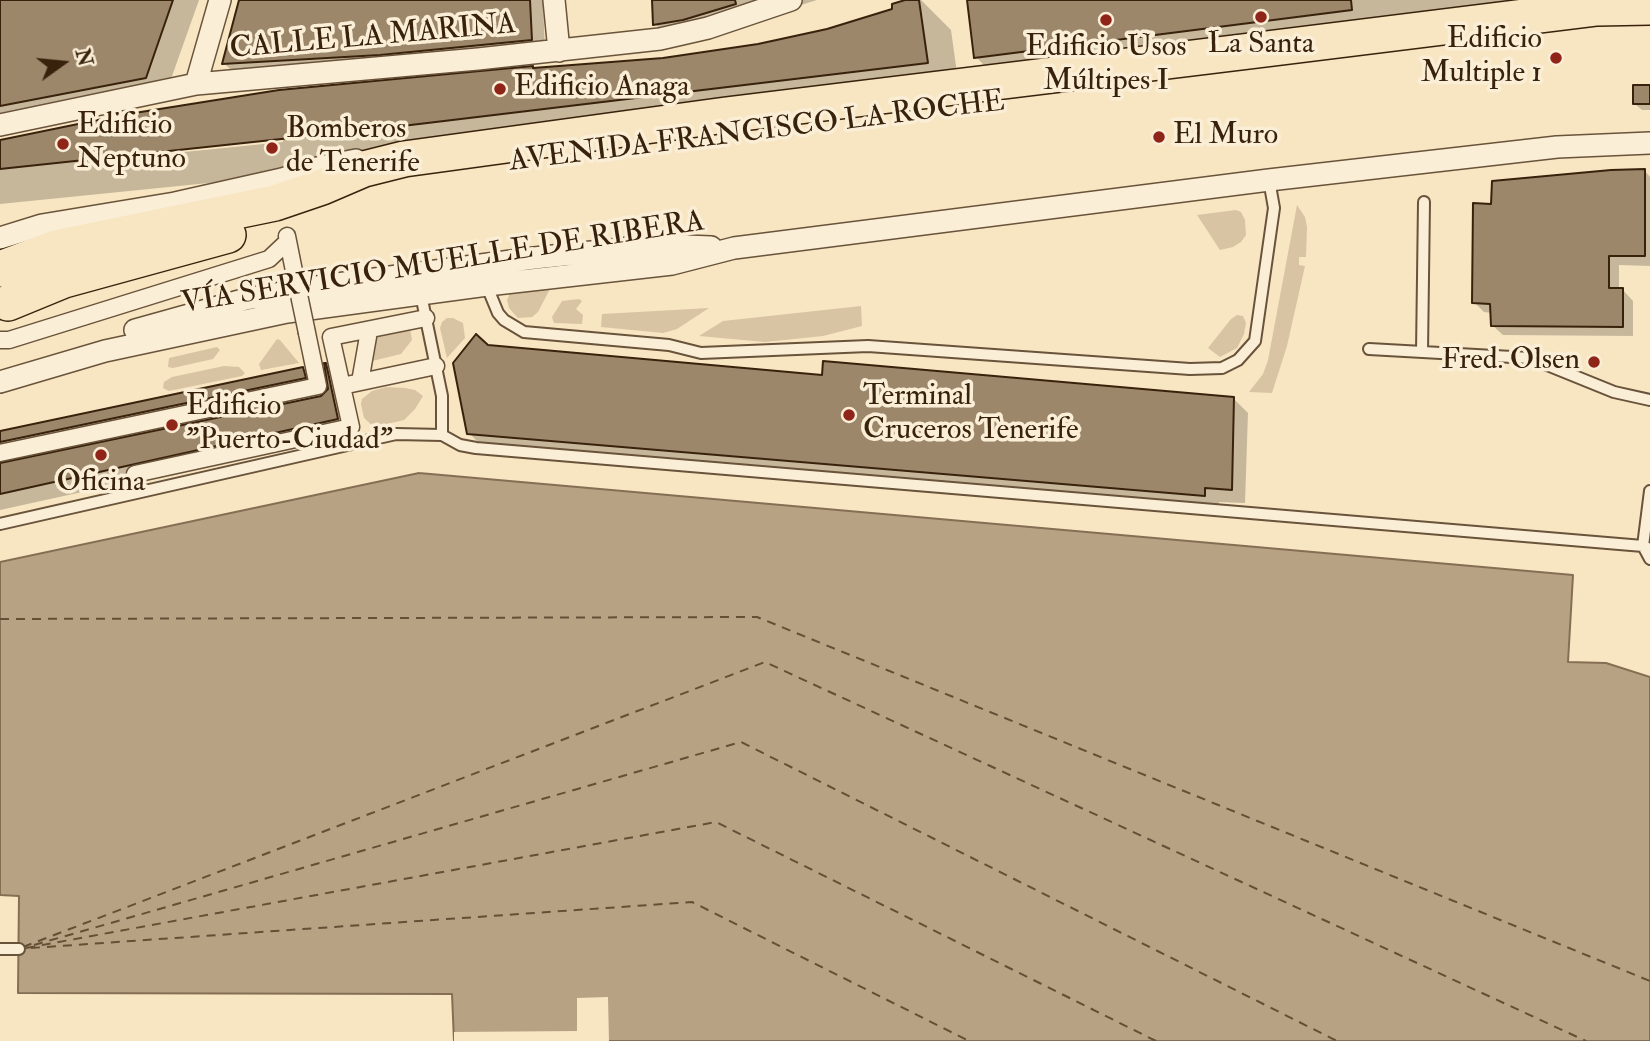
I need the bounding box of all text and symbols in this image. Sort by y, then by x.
street label: CALLE LA MARINA [228,8,518,68]
marker: La Santa [1253,9,1269,25]
marker: Edificio Usos Múltipes I [1098,12,1114,28]
place label: Edificio Multiple 1 [1421,23,1542,93]
north arrow [28,28,98,98]
place label: La Santa [1208,28,1314,64]
place label: Edificio Usos Múltipes I [1026,31,1186,102]
text: N [69,46,97,69]
marker: Edificio Multiple 1 [1548,50,1564,66]
place label: Edificio Anaga [514,71,690,107]
marker: Edificio Anaga [492,81,508,97]
street label: AVENIDA FRANCISCO LA ROCHE [507,85,1007,181]
place label: Edificio Neptuno [77,109,186,180]
place label: Bomberos de Tenerife [286,113,420,184]
place label: El Muro [1173,119,1278,155]
marker: El Muro [1151,129,1167,145]
marker: Edificio Neptuno [55,136,71,152]
marker: Bomberos de Tenerife [264,140,280,156]
street label: VÍA SERVICIO MUELLE DE RIBERA [179,205,707,323]
place label: Fred. Olsen [1441,344,1580,380]
marker: Fred. Olsen [1586,354,1602,370]
place label: Terminal Cruceros Tenerife [863,380,1078,450]
place label: Edificio "Puerto-Ciudad" [186,390,393,460]
marker: Terminal Cruceros Tenerife [841,407,857,423]
marker: Edificio "Puerto-Ciudad" [164,417,180,433]
marker: Oficina [93,447,109,463]
place label: Oficina [57,466,145,502]

